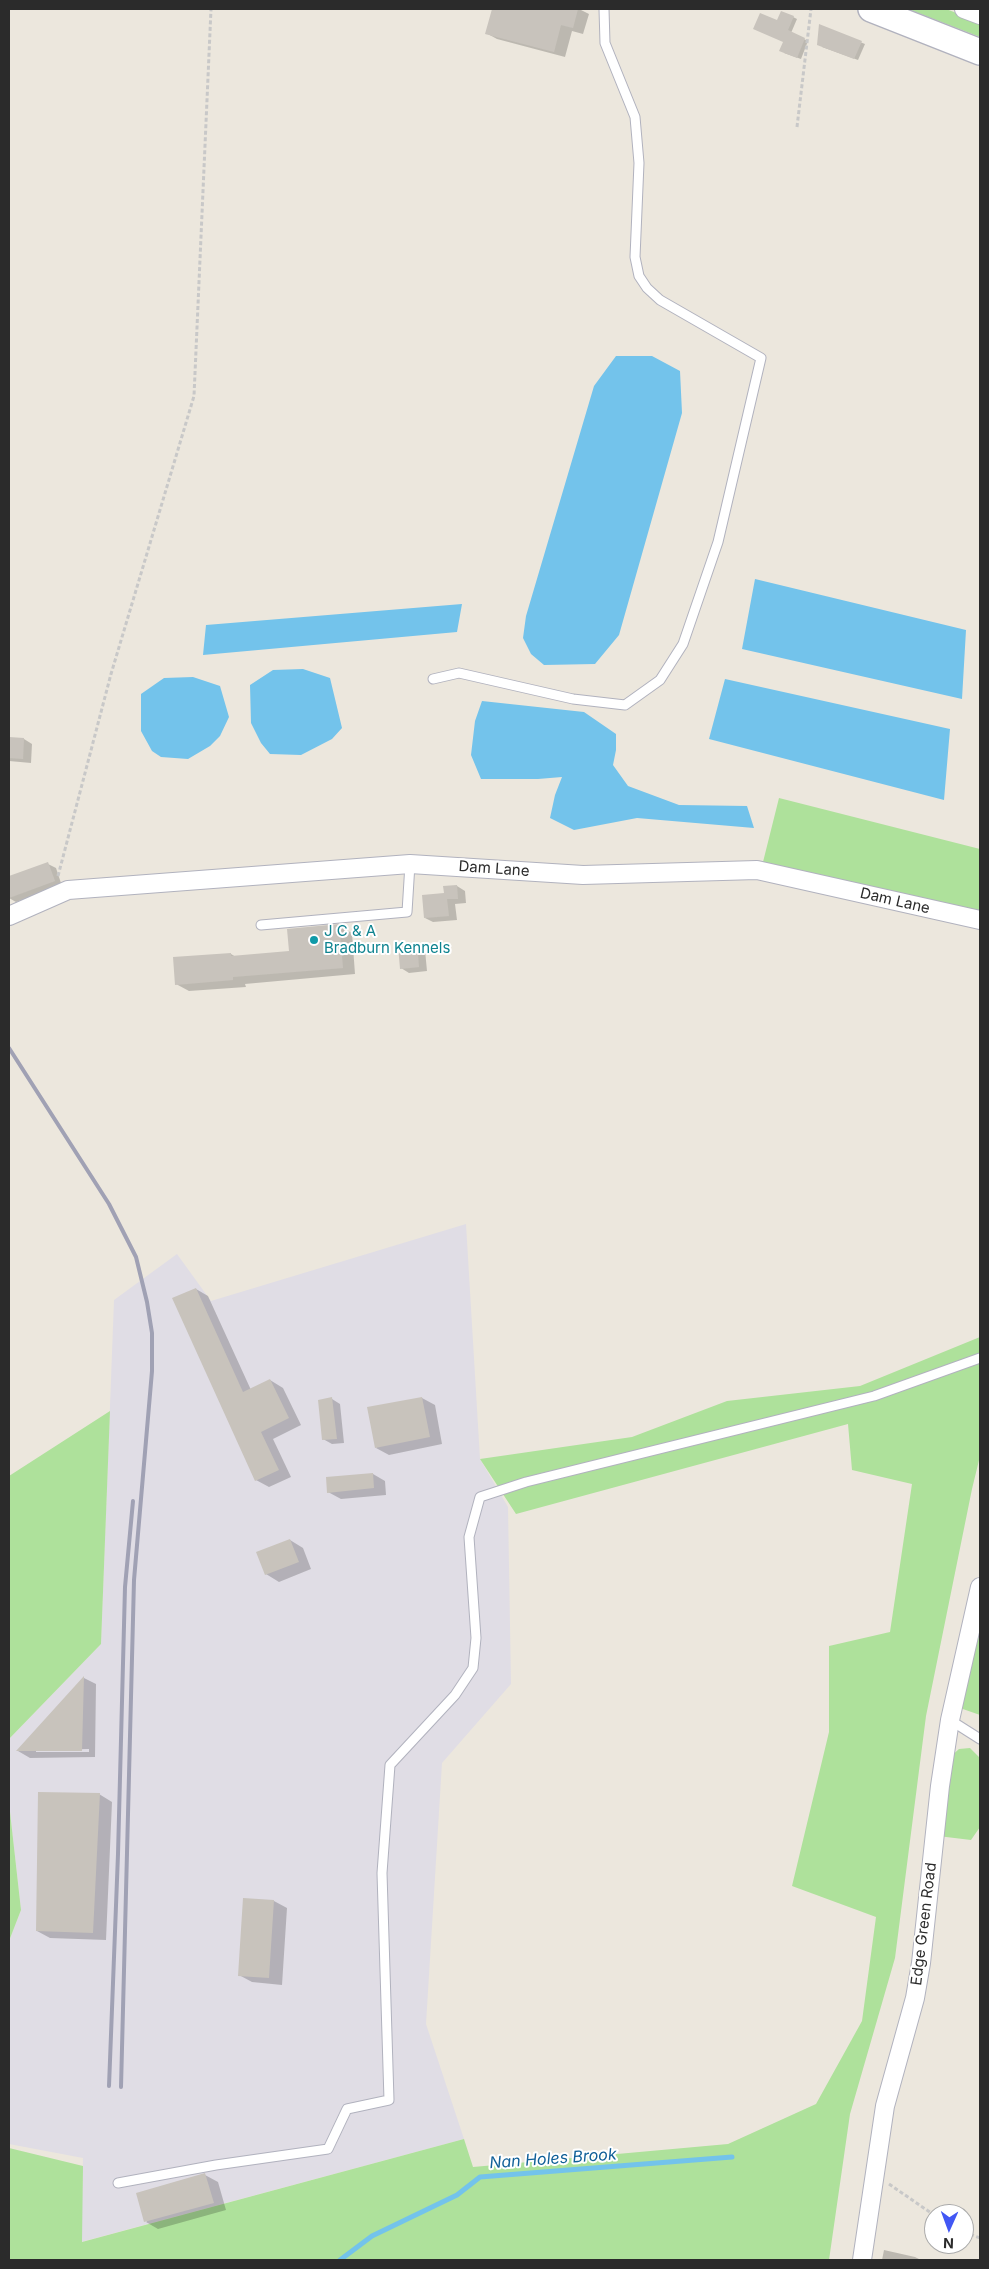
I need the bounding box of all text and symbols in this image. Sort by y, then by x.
street label: Dam Lane [458,858,530,880]
street label: Dam Lane [858,884,932,918]
place label: J C & A Bradburn Kennels [324,922,450,957]
marker: J C & A Bradburn Kennels [308,934,320,946]
street label: Edge Green Road [908,1862,940,1986]
water label: Nan Holes Brook [489,2145,617,2173]
north arrow [924,2204,974,2254]
text: N [943,2235,954,2252]

